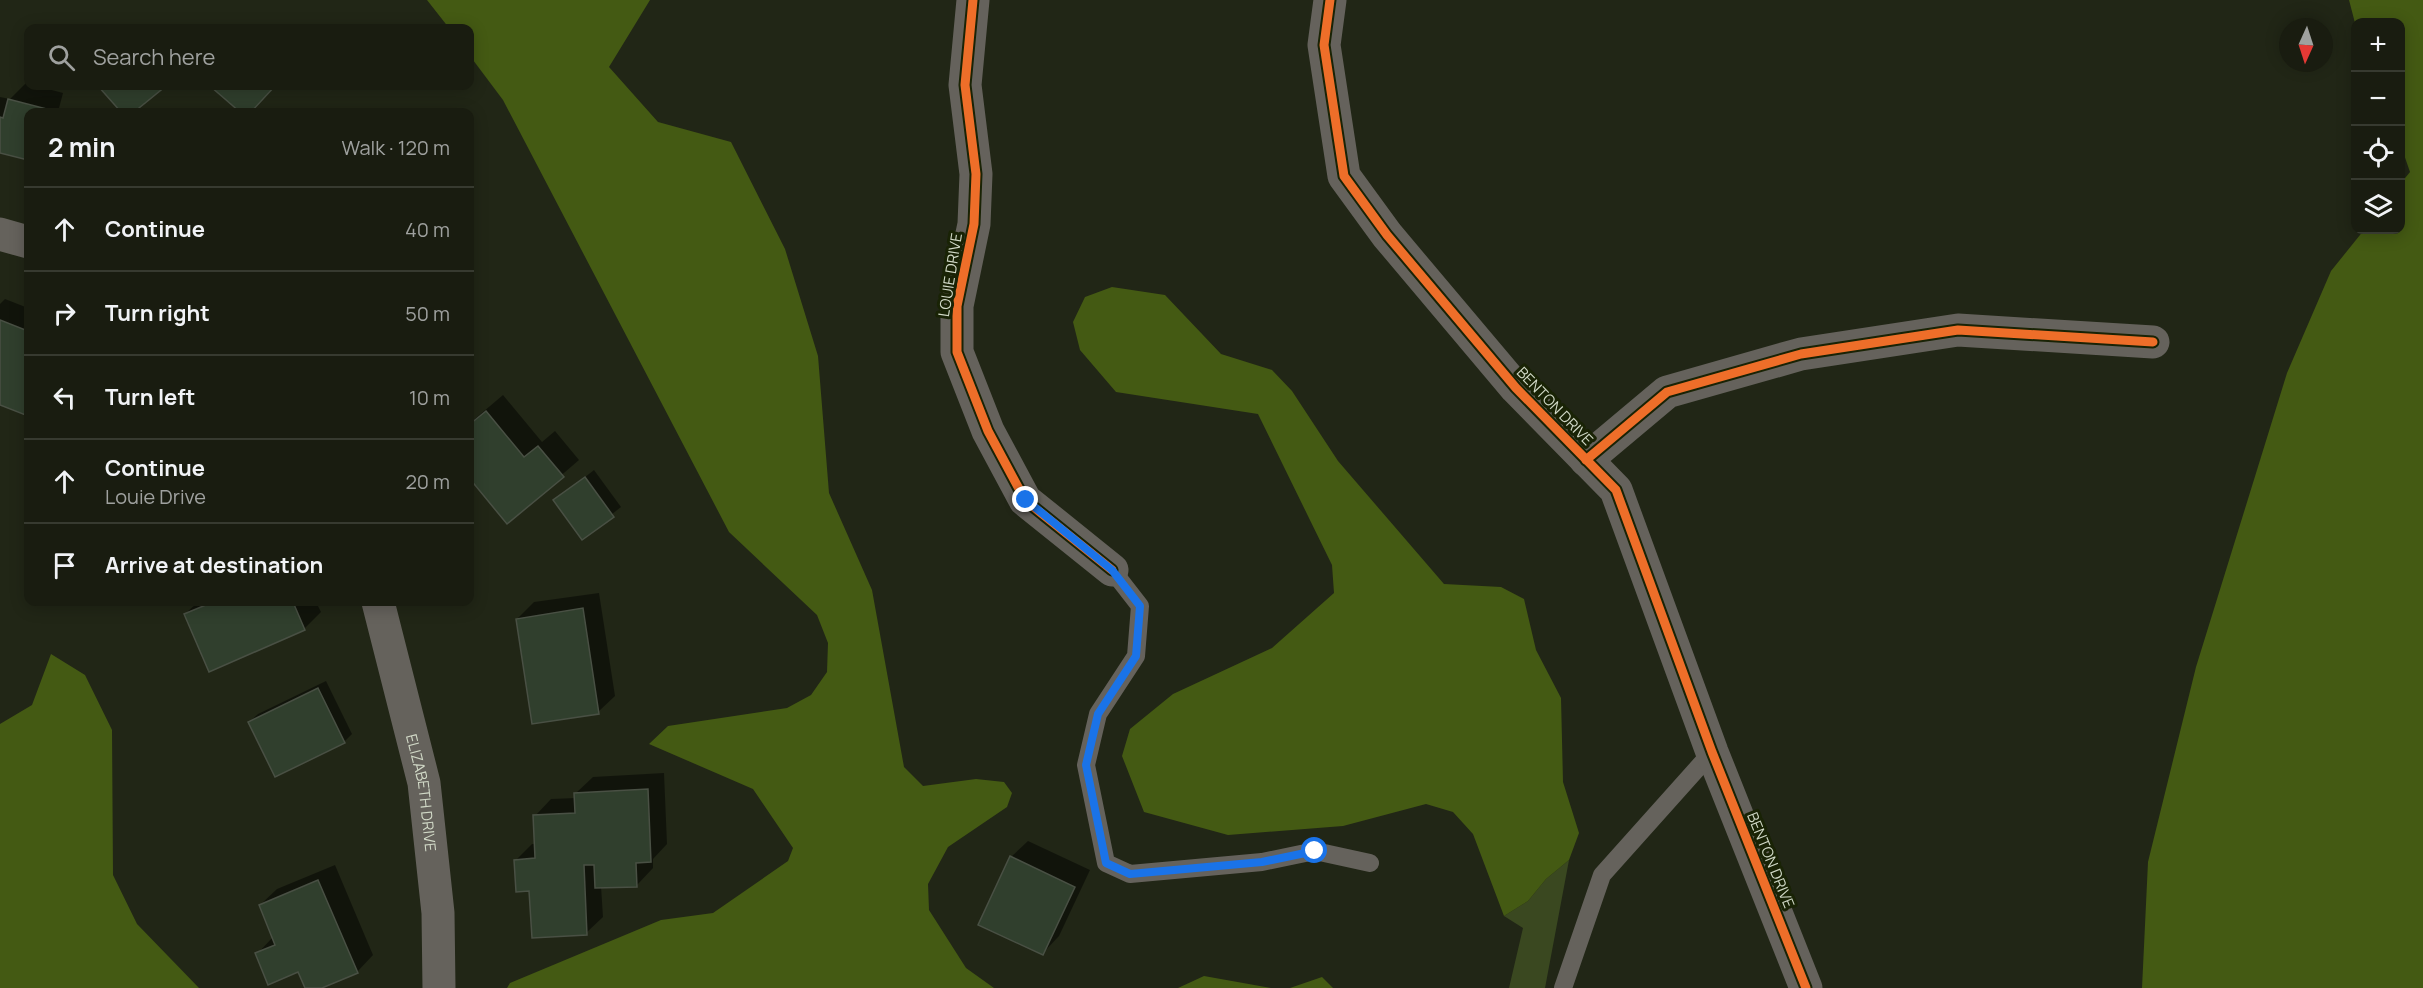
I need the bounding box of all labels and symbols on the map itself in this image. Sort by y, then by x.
north arrow [2279,18,2333,72]
street label: LOUIE DRIVE [933,232,967,318]
street label: BENTON DRIVE [1512,362,1598,450]
route end [1012,486,1038,512]
street label: ELIZABETH DRIVE [401,732,442,853]
street label: BENTON DRIVE [1742,809,1800,911]
route start [1301,837,1327,863]

